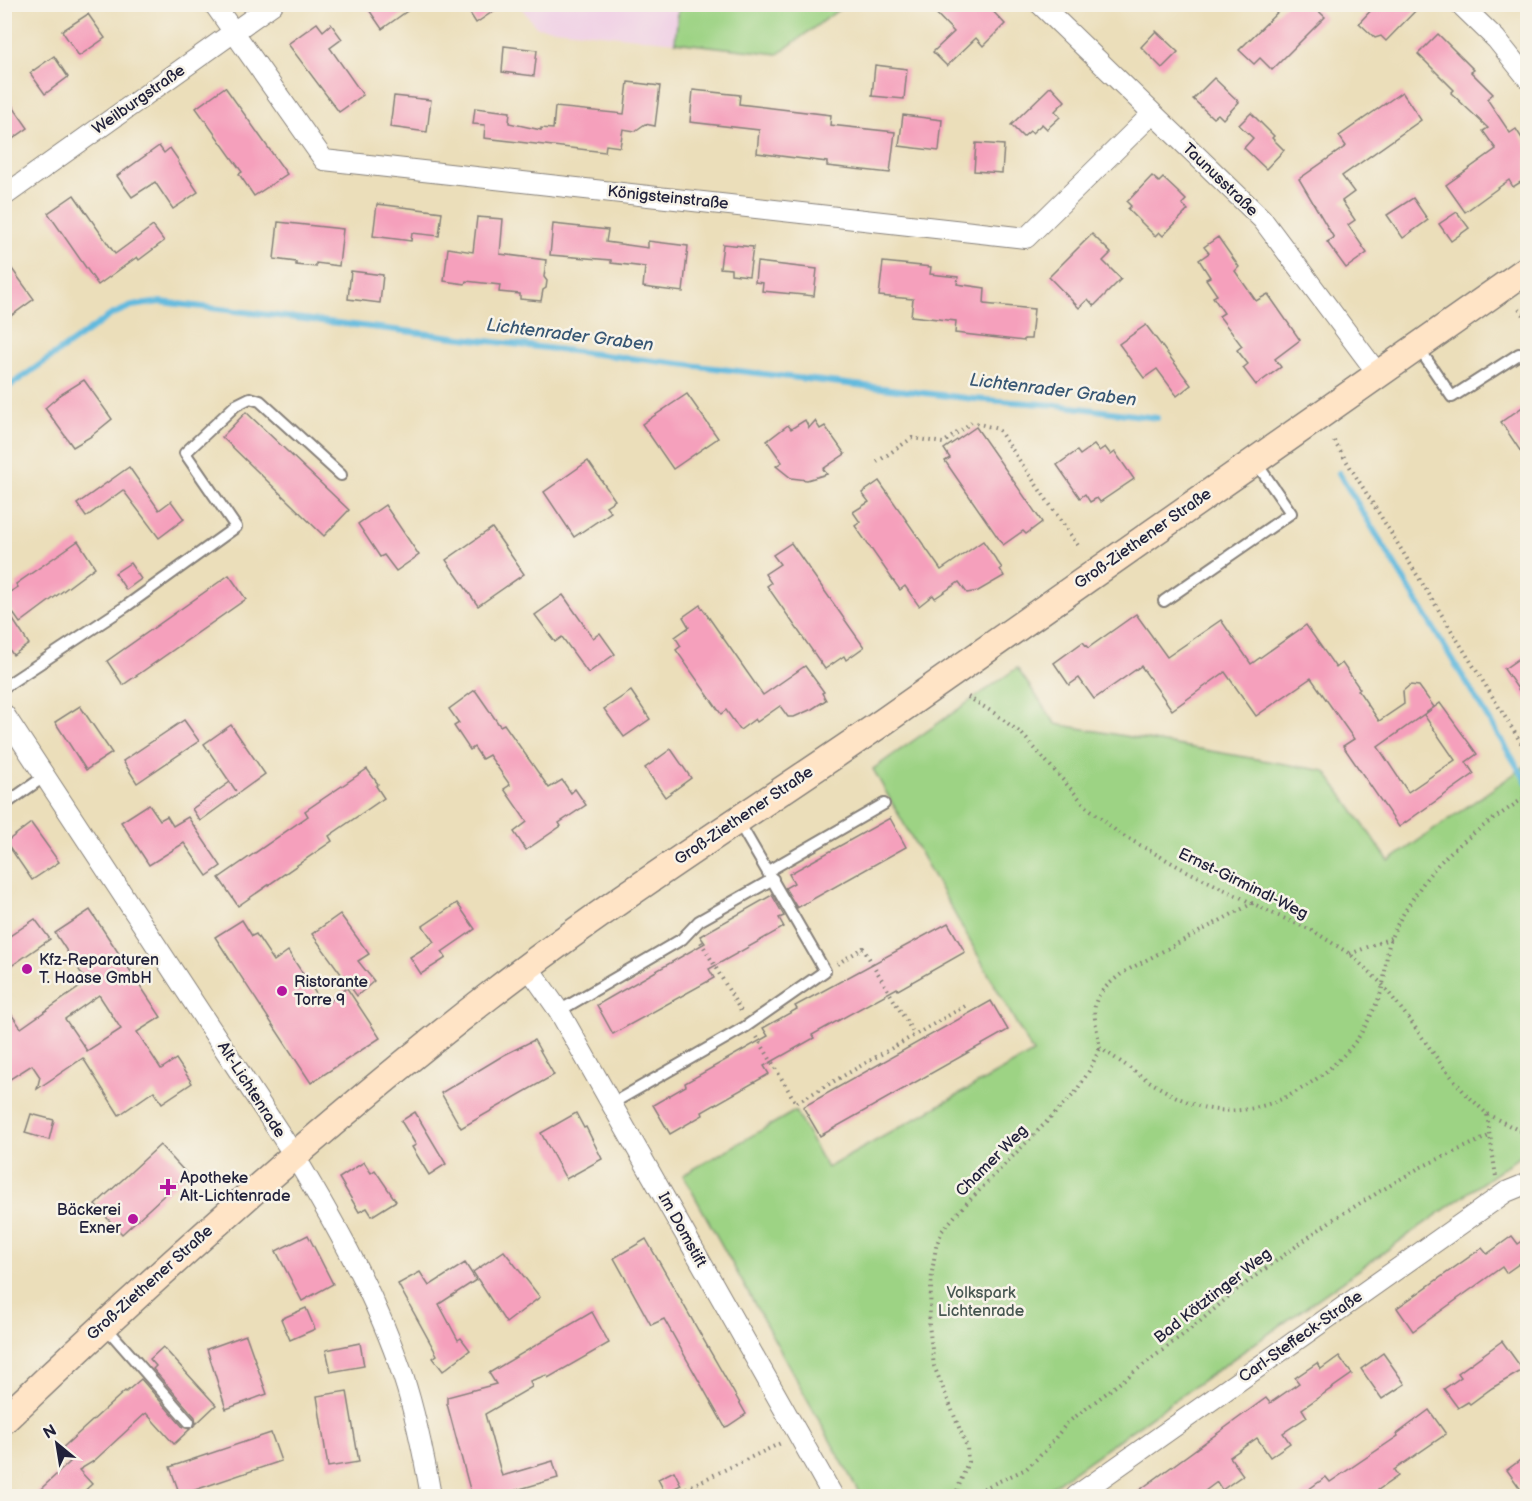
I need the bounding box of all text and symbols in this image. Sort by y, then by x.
street label: Weilburgstraße [89,61,189,139]
street label: Taunusstraße [1178,139,1262,221]
street label: Königsteinstraße [607,182,730,214]
water label: Lichtenrader Graben [485,314,655,356]
water label: Lichtenrader Graben [968,369,1138,411]
street label: Groß-Ziethener Straße [1071,484,1216,593]
street label: Groß-Ziethener Straße [671,762,817,869]
street label: Ernst-Girmindl-Weg [1175,844,1311,924]
place label: Kfz-Reparaturen T. Haase GmbH [39,951,159,988]
marker: Kfz-Reparaturen T. Haase GmbH [20,962,34,976]
place label: Ristorante Torre 9 [294,973,369,1010]
marker: Ristorante Torre 9 [275,984,289,998]
street label: Alt-Lichtenrade [213,1038,289,1142]
street label: Chamer Weg [952,1121,1032,1201]
place label: Apotheke Alt-Lichtenrade [180,1169,291,1206]
marker: Apotheke Alt-Lichtenrade [161,1180,175,1194]
street label: Im Domstift [654,1189,710,1271]
place label: Bäckerei Exner [57,1201,121,1238]
marker: Bäckerei Exner [126,1212,140,1226]
street label: Groß-Ziethener Straße [83,1221,217,1345]
street label: Bad Kötztinger Weg [1151,1244,1275,1348]
park label: Volkspark Lichtenrade [938,1284,1025,1321]
street label: Carl-Steffeck-Straße [1236,1287,1367,1387]
north arrow [27,1414,87,1474]
text: N [40,1421,60,1444]

